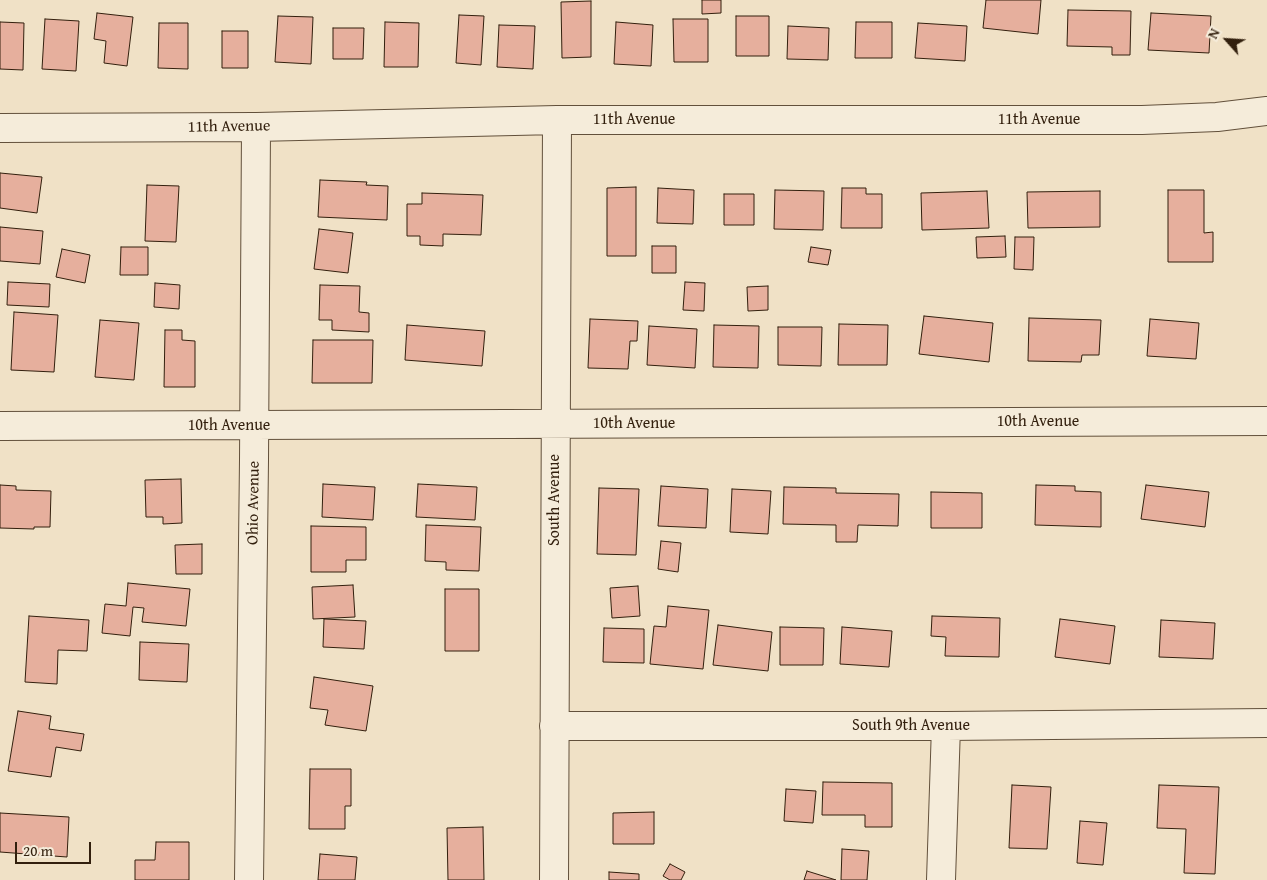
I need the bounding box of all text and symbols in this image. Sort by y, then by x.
north arrow [1202,15,1252,65]
text: N [1202,25,1225,42]
street label: 11th Avenue [593,110,675,130]
street label: 11th Avenue [998,110,1080,130]
street label: 11th Avenue [187,117,271,137]
street label: 10th Avenue [997,412,1079,432]
street label: 10th Avenue [593,414,675,434]
street label: 10th Avenue [188,416,270,436]
street label: South Avenue [545,454,565,546]
street label: Ohio Avenue [244,461,264,545]
street label: South 9th Avenue [852,716,970,736]
scale bar [18,832,94,864]
text: 20 m [23,840,53,861]

